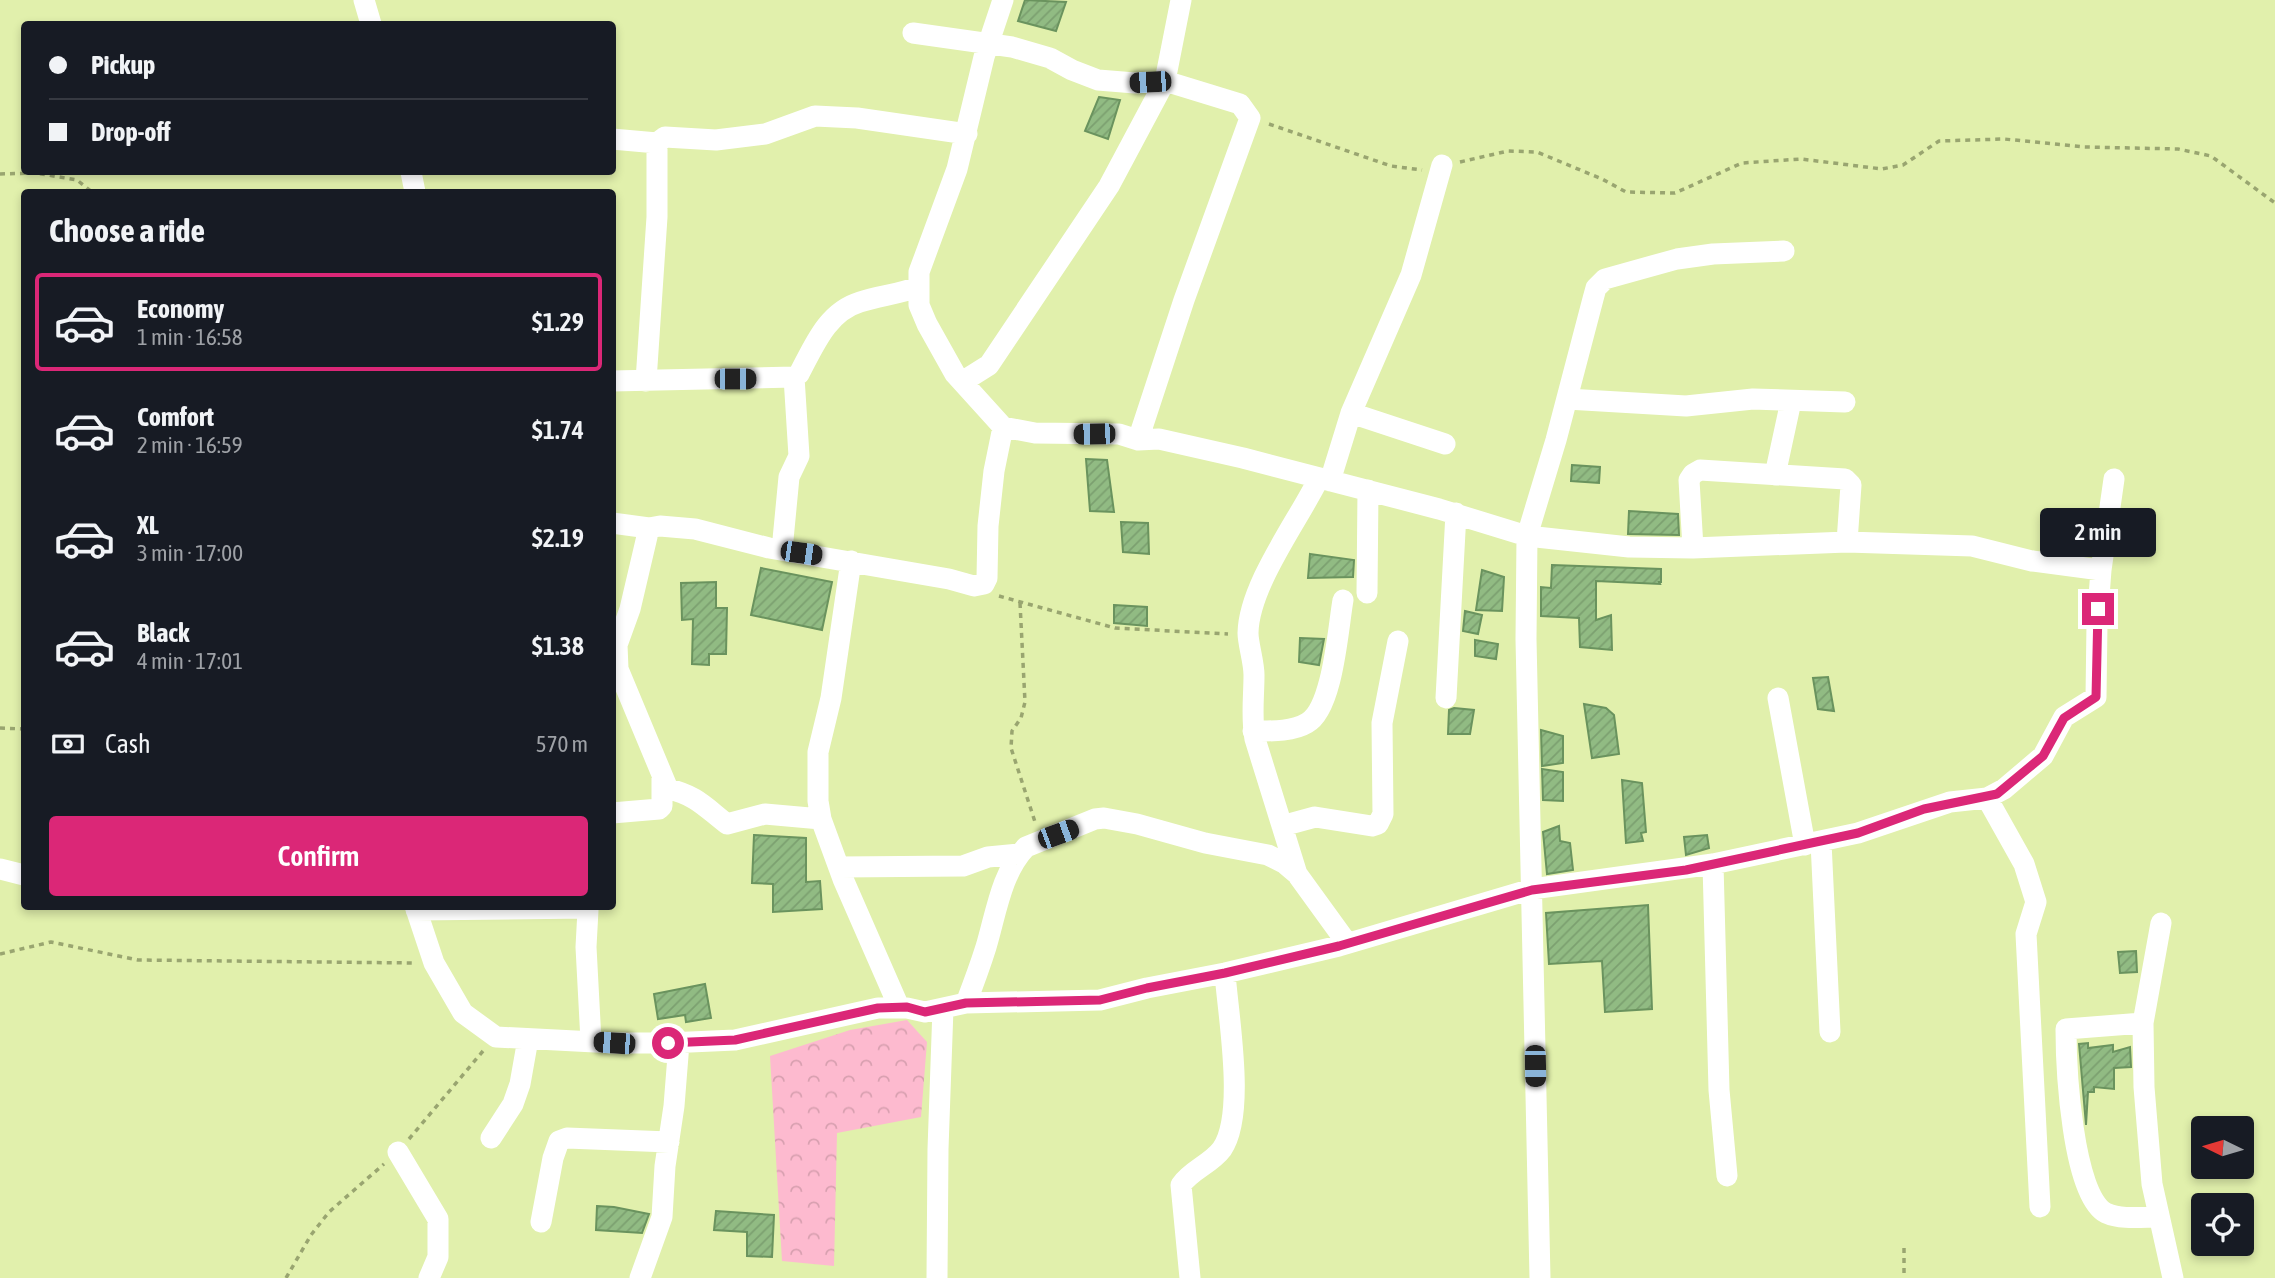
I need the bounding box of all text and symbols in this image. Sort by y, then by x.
text: Pickup [91,50,155,80]
car [1129,70,1172,94]
text: Drop-off [91,117,171,147]
text: Choose a ride [49,212,205,249]
icon: car [53,291,116,354]
text: Economy [137,294,224,324]
text: $1.29 [532,307,584,337]
text: 1 min · 16:58 [137,324,243,350]
car [715,369,757,390]
icon: car [53,399,116,462]
text: Comfort [137,402,214,432]
text: $1.74 [532,415,584,445]
car [1073,423,1116,445]
text: 2 min · 16:59 [137,432,243,458]
icon: car [53,507,116,570]
callout: 2 min [2040,508,2156,556]
text: XL [137,510,159,540]
text: 2 min [2075,519,2121,545]
text: $2.19 [532,523,584,553]
text: 3 min · 17:00 [137,540,243,566]
car [779,540,824,566]
route end [2082,593,2114,625]
icon: car [53,615,116,678]
text: Black [137,618,189,648]
text: $1.38 [532,631,584,661]
text: 4 min · 17:01 [137,648,243,674]
icon: cash [49,725,87,763]
text: Cash [105,729,151,759]
text: 570 m [536,731,588,757]
button: Confirm [49,816,588,896]
car [1035,817,1082,851]
route start [652,1027,684,1059]
car [593,1031,636,1055]
car [1525,1045,1546,1087]
north arrow [2191,1116,2254,1180]
map controls [2191,1116,2254,1256]
button: locate [2191,1193,2254,1256]

